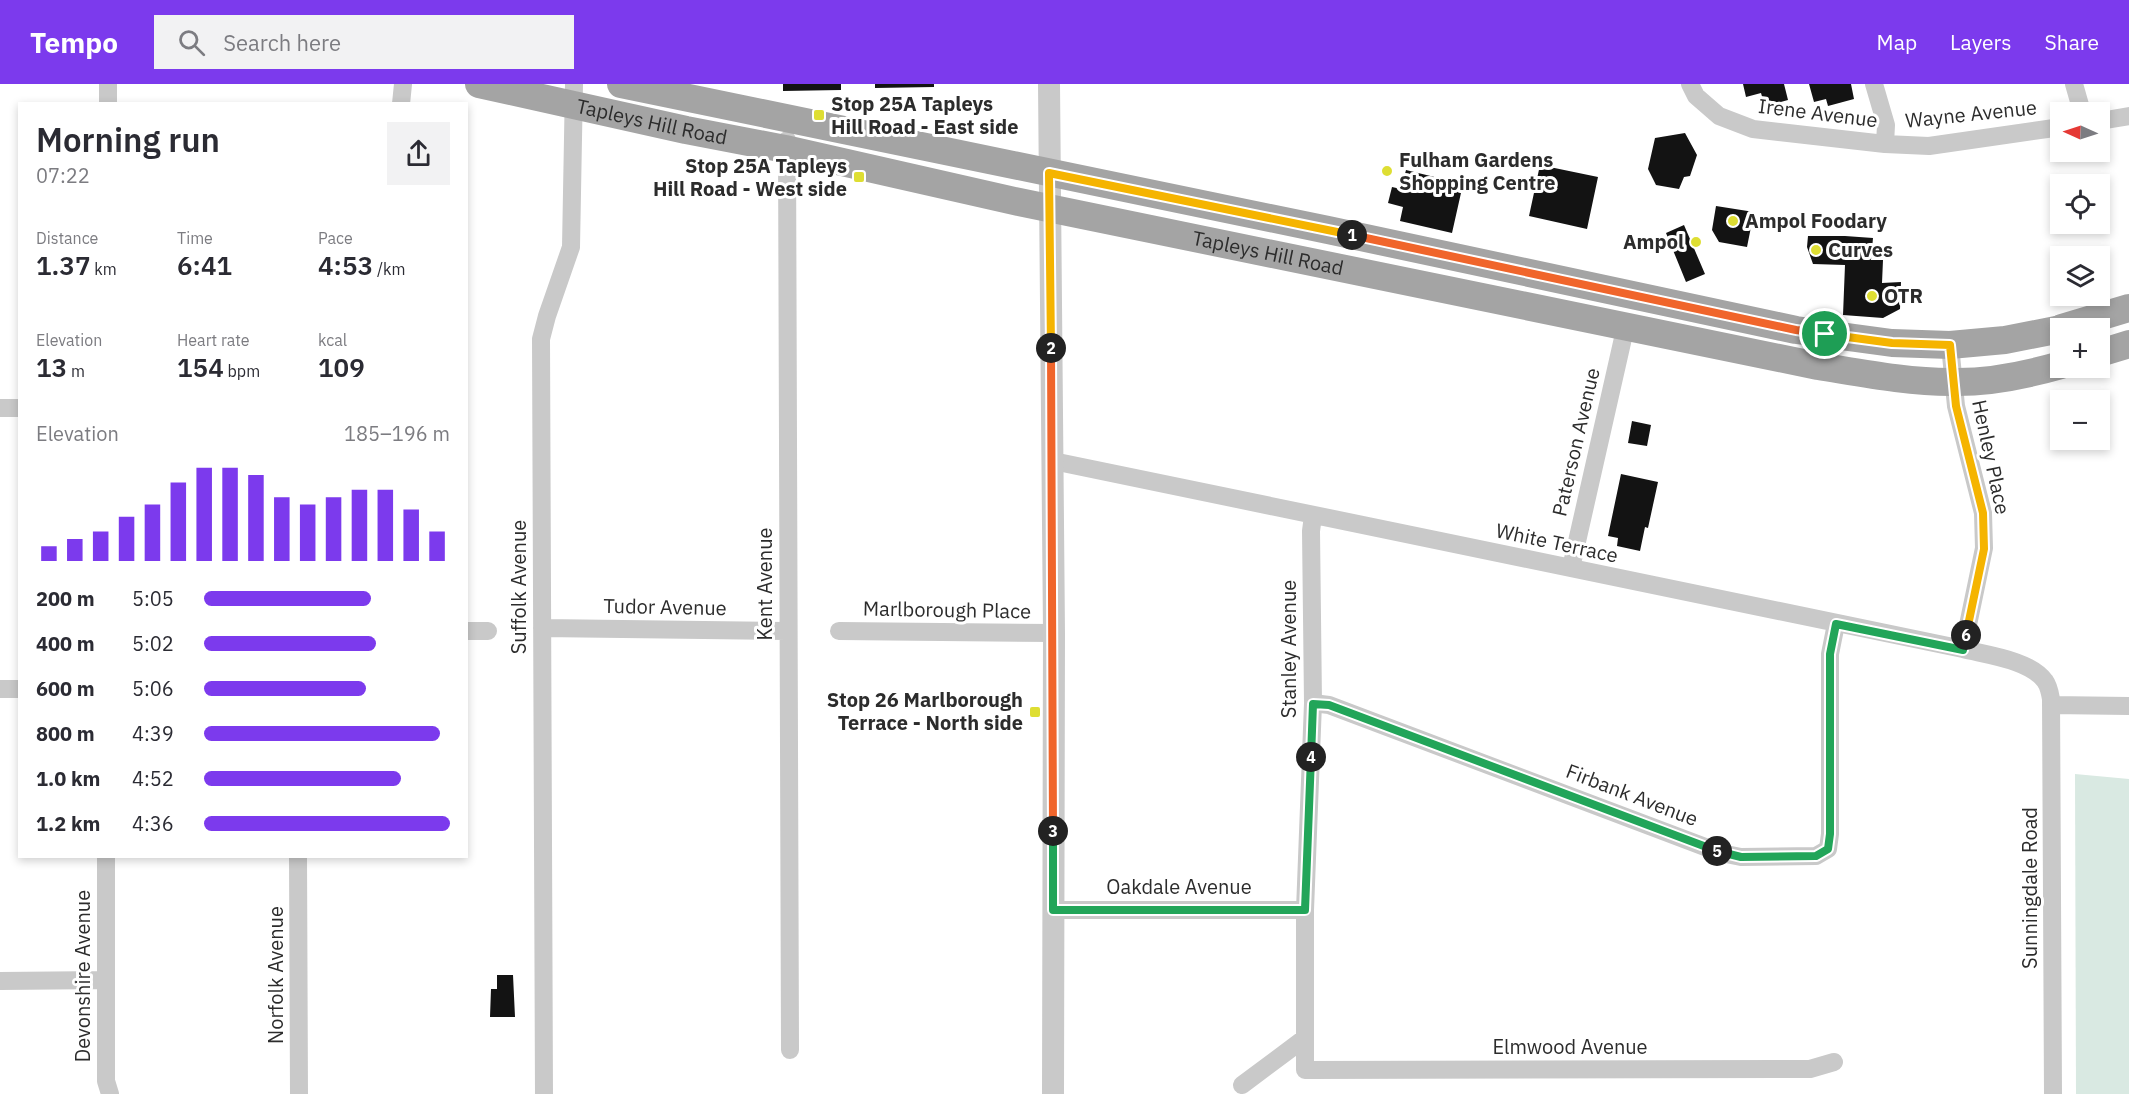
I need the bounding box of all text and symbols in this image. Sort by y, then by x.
search box [154,15,574,69]
text: Tempo [30,24,118,61]
icon: search [175,26,208,59]
text: Search here [223,28,341,57]
text: Map [1877,28,1917,56]
text: Layers [1950,28,2012,56]
text: Share [2045,28,2099,56]
place label: Stop 25A Tapleys Hill Road - East side [831,90,1018,140]
street label: Tapleys Hill Road [574,92,730,151]
street label: Irene Avenue [1757,92,1879,133]
street label: Wayne Avenue [1904,93,2038,134]
north arrow [2050,102,2110,162]
map controls [2050,102,2110,450]
marker: Stop 25A Tapleys Hill Road - East side [812,108,826,122]
text: Morning run [36,118,220,161]
button: share [387,122,450,185]
place label: Fulham Gardens Shopping Centre [1399,146,1555,196]
place label: Stop 25A Tapleys Hill Road - West side [653,152,847,202]
text: 07:22 [36,162,90,189]
marker: Fulham Gardens Shopping Centre [1380,164,1394,178]
marker: Stop 25A Tapleys Hill Road - West side [852,170,866,184]
button: locate [2050,174,2110,234]
place label: Ampol Foodary [1745,207,1887,234]
marker: Ampol Foodary [1726,214,1740,228]
pin: 1 [1337,220,1367,250]
street label: Tapleys Hill Road [1190,224,1346,281]
text: 1 [1347,225,1357,245]
text: Distance [36,228,98,248]
text: Time [177,228,213,248]
text: Pace [318,228,353,248]
place label: Ampol [1623,228,1684,255]
marker: Ampol [1689,235,1703,249]
place label: Curves [1828,236,1893,263]
marker: Curves [1809,243,1823,257]
button: layers [2050,246,2110,306]
text: 1.37 [36,248,91,282]
text: 6:41 [177,248,232,282]
text: 4:53 [318,248,373,282]
text: km [91,259,117,279]
text: /km [373,259,405,279]
place label: OTR [1884,282,1923,309]
marker: OTR [1865,289,1879,303]
pin [1799,308,1850,359]
icon: arrive [1808,317,1841,350]
button: + [2050,318,2110,378]
text: Elevation [36,330,102,350]
text: Heart rate [177,330,250,350]
text: kcal [318,330,347,350]
pin: 2 [1036,333,1066,363]
text: 2 [1046,338,1056,358]
text: 13 [36,350,67,384]
text: 154 [177,350,224,384]
text: 109 [318,350,365,384]
text: m [67,361,85,381]
text: bpm [224,361,260,381]
street label: Paterson Avenue [1545,365,1606,519]
button: − [2050,390,2110,450]
street label: Henley Place [1966,397,2017,517]
text: Elevation [36,420,119,447]
text: 185–196 m [344,420,450,447]
street label: White Terrace [1494,516,1621,569]
street label: Suffolk Avenue [505,520,532,654]
street label: Kent Avenue [751,527,778,641]
street label: Stanley Avenue [1275,580,1302,718]
text: 200 m [36,585,95,612]
text: 5:05 [132,585,174,612]
street label: Tudor Avenue [603,592,727,621]
street label: Marlborough Place [863,595,1031,624]
pin: 6 [1951,620,1981,650]
text: 6 [1961,625,1971,645]
text: 400 m [36,630,95,657]
text: 5:02 [132,630,174,657]
text: 600 m [36,675,95,702]
text: 5:06 [132,675,174,702]
place label: Stop 26 Marlborough Terrace - North side [827,686,1023,736]
marker: Stop 26 Marlborough Terrace - North side [1028,705,1042,719]
text: 800 m [36,720,95,747]
text: 4:39 [132,720,174,747]
pin: 4 [1296,742,1326,772]
text: 4 [1306,747,1316,767]
street label: Firbank Avenue [1562,757,1702,832]
text: 1.0 km [36,765,100,792]
text: 4:52 [132,765,174,792]
street label: Sunningdale Road [2016,807,2043,969]
text: 1.2 km [36,810,100,837]
text: 4:36 [132,810,174,837]
pin: 3 [1038,816,1068,846]
text: 3 [1048,821,1058,841]
pin: 5 [1702,836,1732,866]
text: 5 [1712,841,1722,861]
street label: Oakdale Avenue [1106,873,1252,900]
street label: Devonshire Avenue [69,890,96,1062]
street label: Norfolk Avenue [262,906,289,1044]
street label: Elmwood Avenue [1492,1033,1648,1060]

